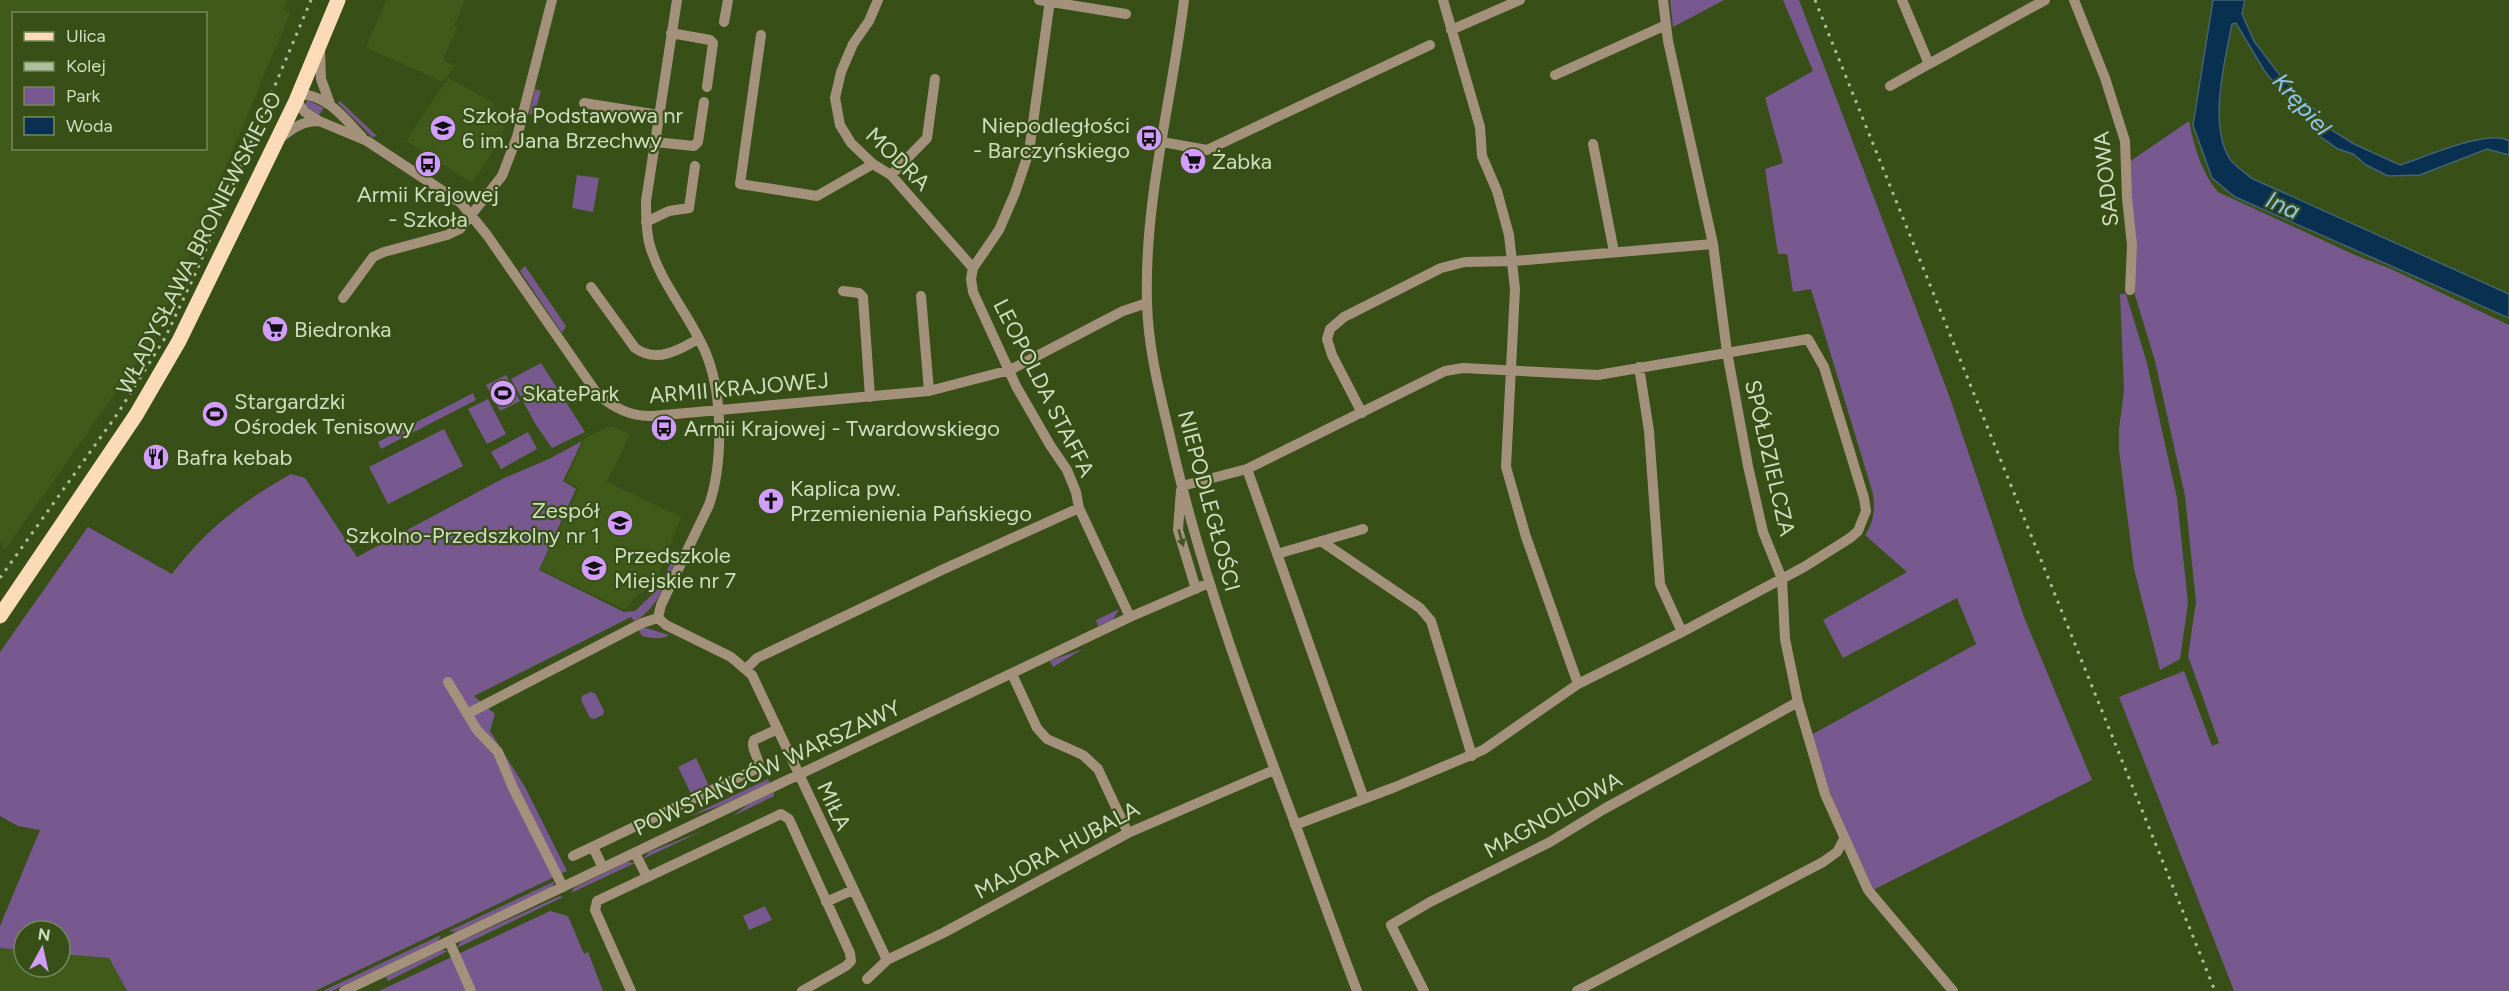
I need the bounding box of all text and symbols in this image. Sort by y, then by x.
legend [12,12,207,150]
text: Ulica [66,25,106,47]
text: Kolej [66,55,106,77]
water label: Krępiel [2266,67,2338,142]
text: Park [66,85,101,107]
street label: WŁADYSŁAWA BRONIEWSKIEGO [111,87,287,399]
place label: Szkoła Podstawowa nr 6 im. Jana Brzechwy [462,102,683,154]
place label: Niepodległości - Barczyńskiego [973,112,1130,164]
school or university icon: Szkoła Podstawowa nr 6 im. Jana Brzechwy [428,113,458,143]
text: Woda [66,115,113,137]
street label: MODRA [860,122,936,196]
bus stop icon: Niepodległości - Barczyńskiego [1134,123,1164,153]
street label: SADOWA [2088,130,2124,228]
supermarket icon: Żabka [1178,146,1208,176]
place label: Żabka [1212,148,1272,175]
bus stop icon: Armii Krajowej - Szkoła [413,149,443,179]
place label: Armii Krajowej - Szkoła [357,181,499,233]
water label: Ina [2262,185,2304,225]
street label: LEOPOLDA STAFFA [987,295,1101,482]
supermarket icon: Biedronka [260,314,290,344]
place label: Biedronka [294,316,392,343]
street label: ARMII KRAJOWEJ [648,367,830,409]
street label: SPÓŁDZIELCZA [1739,377,1801,539]
sports icon: SkatePark [488,378,518,408]
place label: SkatePark [522,380,620,407]
place label: Stargardzki Ośrodek Tenisowy [234,388,415,440]
sports icon: Stargardzki Ośrodek Tenisowy [200,399,230,429]
street label: NIEPODLEGŁOŚCI [1172,408,1246,594]
bus stop icon: Armii Krajowej - Twardowskiego [649,413,679,443]
place label: Armii Krajowej - Twardowskiego [684,415,1000,442]
restaurant icon: Bafra kebab [141,442,171,472]
place label: Bafra kebab [176,444,292,471]
place label: Kaplica pw. Przemienienia Pańskiego [790,475,1032,527]
church icon: Kaplica pw. Przemienienia Pańskiego [756,486,786,516]
place label: Zespół Szkolno-Przedszkolny nr 1 [345,497,600,549]
school or university icon: Zespół Szkolno-Przedszkolny nr 1 [605,508,635,538]
one-way arrow [1176,529,1186,547]
place label: Przedszkole Miejskie nr 7 [614,542,736,594]
school or university icon: Przedszkole Miejskie nr 7 [579,553,609,583]
street label: POWSTAŃCÓW WARSZAWY [629,694,905,842]
street label: MAGNOLIOWA [1479,766,1627,864]
street label: MIŁA [811,777,857,835]
street label: MAJORA HUBALA [970,795,1144,905]
north arrow [12,919,72,979]
text: N [37,924,51,945]

